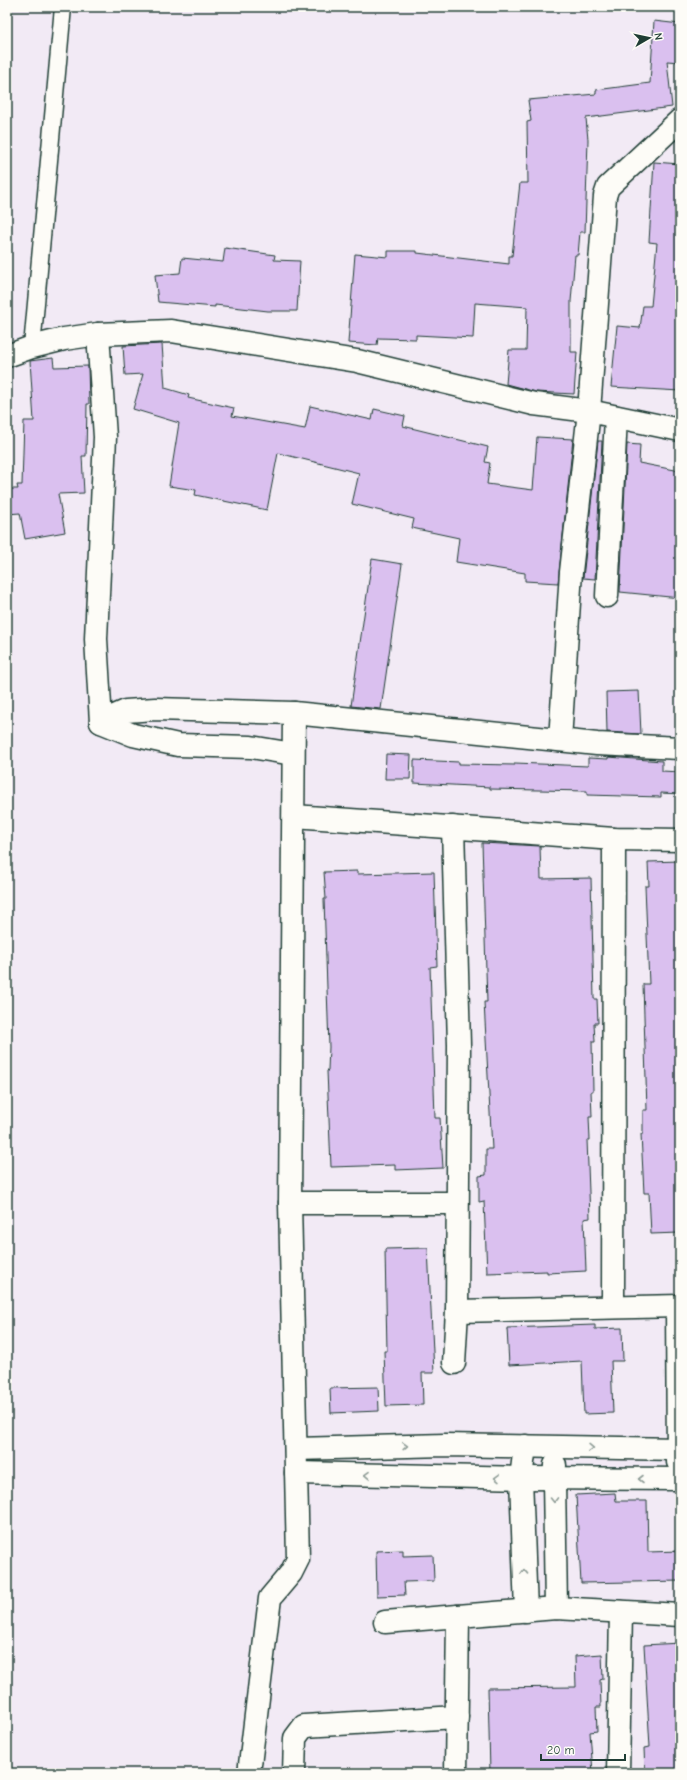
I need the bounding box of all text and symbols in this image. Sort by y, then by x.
north arrow [629,18,669,58]
text: N [651,32,665,41]
one-way arrow [402,1441,408,1450]
one-way arrow [588,1444,594,1452]
one-way arrow [364,1470,370,1479]
one-way arrow [494,1474,500,1482]
one-way arrow [638,1475,644,1483]
one-way arrow [550,1497,558,1503]
one-way arrow [520,1569,528,1575]
scale bar [541,1736,625,1762]
text: 20 m [547,1743,575,1757]

